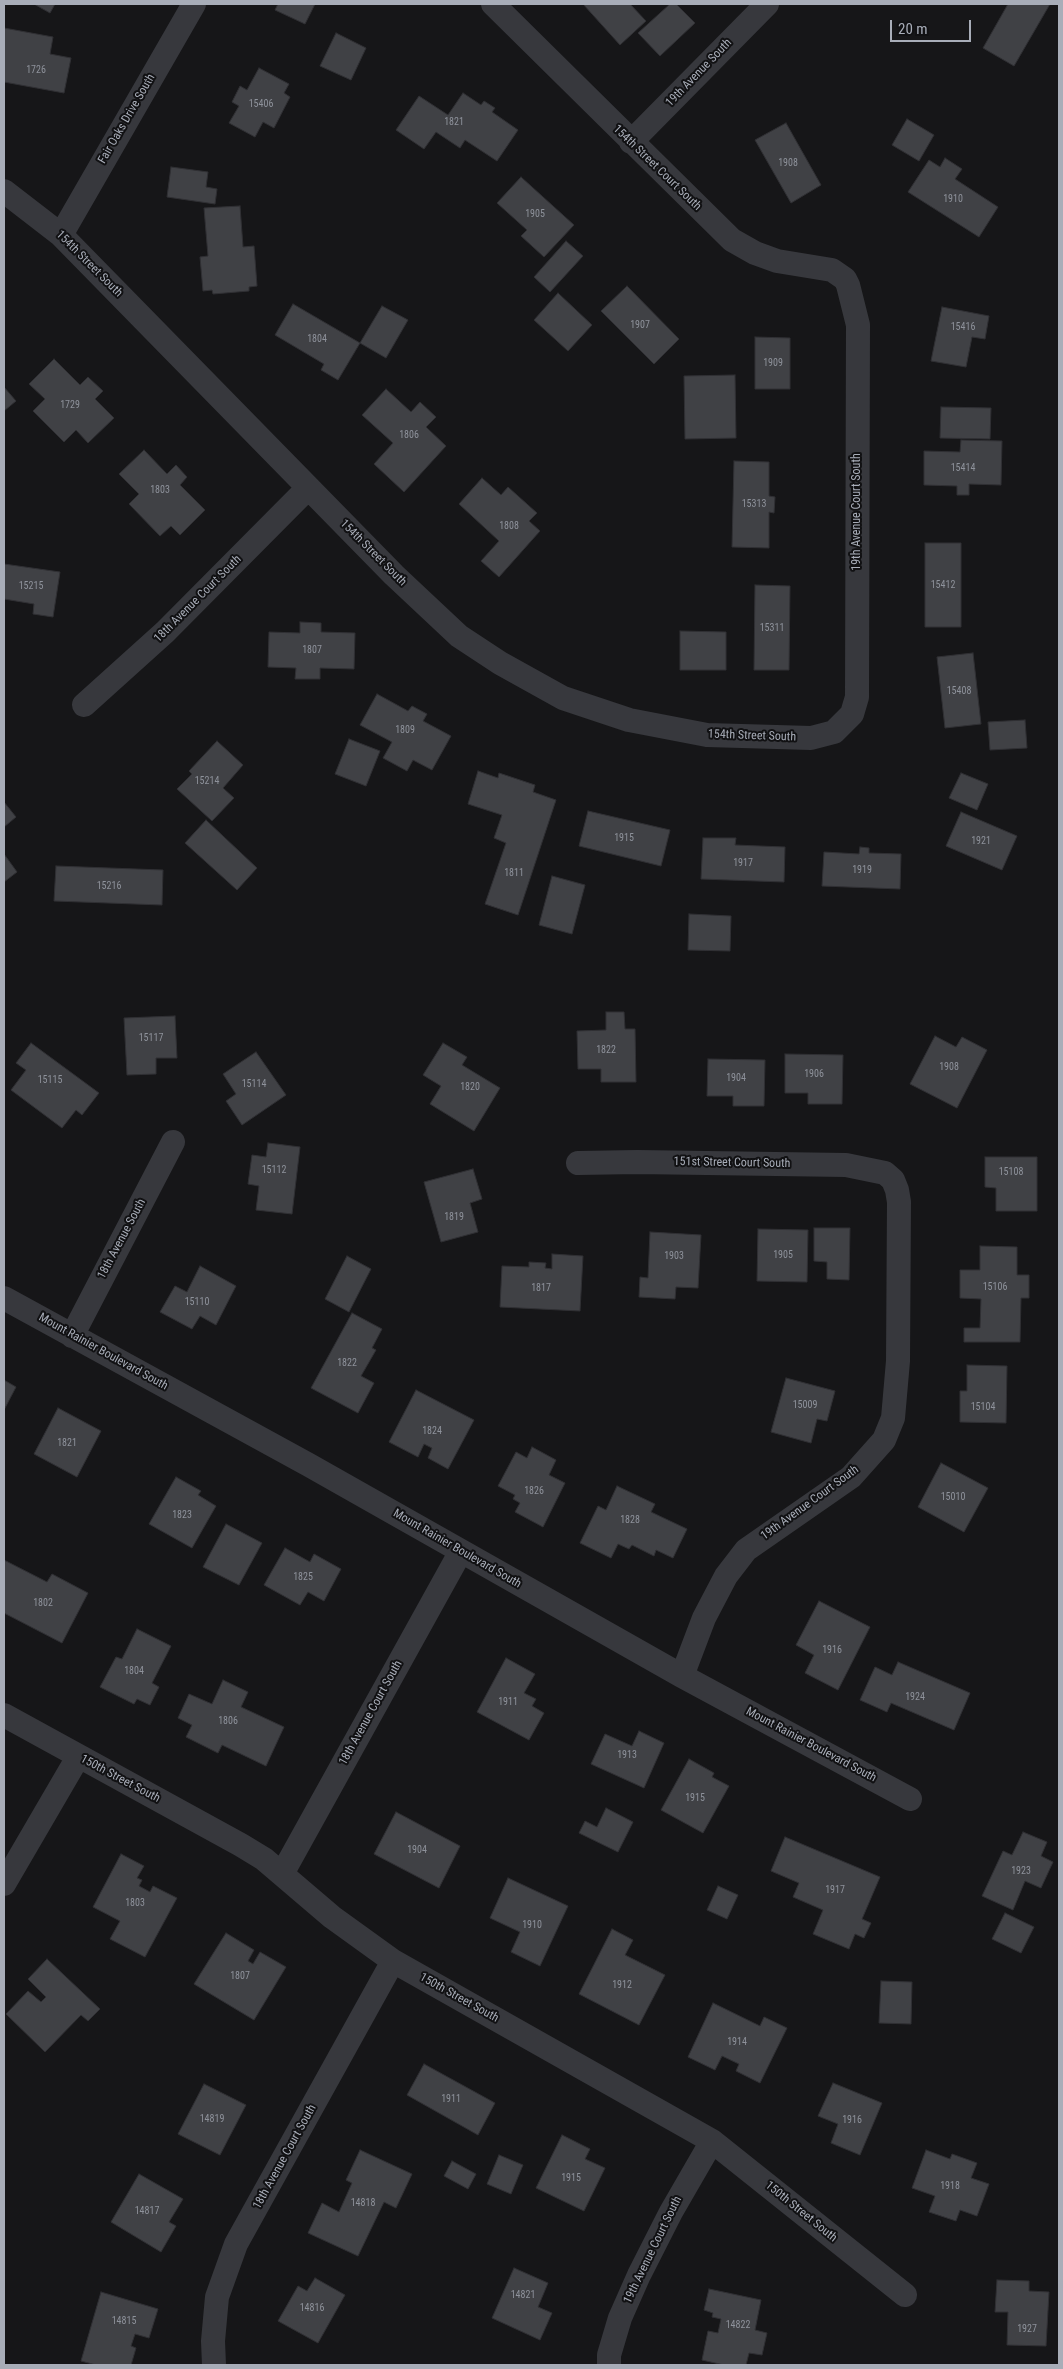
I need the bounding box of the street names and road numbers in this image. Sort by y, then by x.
street label: 19th Avenue South [663,36,735,110]
street label: Fair Oaks Drive South [95,72,159,166]
street label: 154th Street Court South [610,122,704,214]
street label: 154th Street South [53,228,125,300]
street label: 19th Avenue Court South [850,453,864,571]
street label: 154th Street South [337,517,409,589]
street label: 18th Avenue Court South [151,552,245,646]
street label: 154th Street South [708,727,796,745]
street label: 151st Street Court South [674,1155,790,1171]
street label: 18th Avenue South [95,1196,149,1282]
street label: Mount Rainier Boulevard South [36,1310,170,1394]
street label: 19th Avenue Court South [758,1463,862,1543]
street label: Mount Rainier Boulevard South [390,1506,524,1592]
street label: 18th Avenue Court South [336,1658,406,1768]
street label: Mount Rainier Boulevard South [743,1704,879,1786]
street label: 150th Street South [78,1752,162,1806]
street label: 150th Street South [417,1970,501,2026]
street label: 18th Avenue Court South [250,2102,320,2212]
street label: 150th Street South [762,2179,840,2245]
street label: 19th Avenue Court South [621,2194,685,2306]

